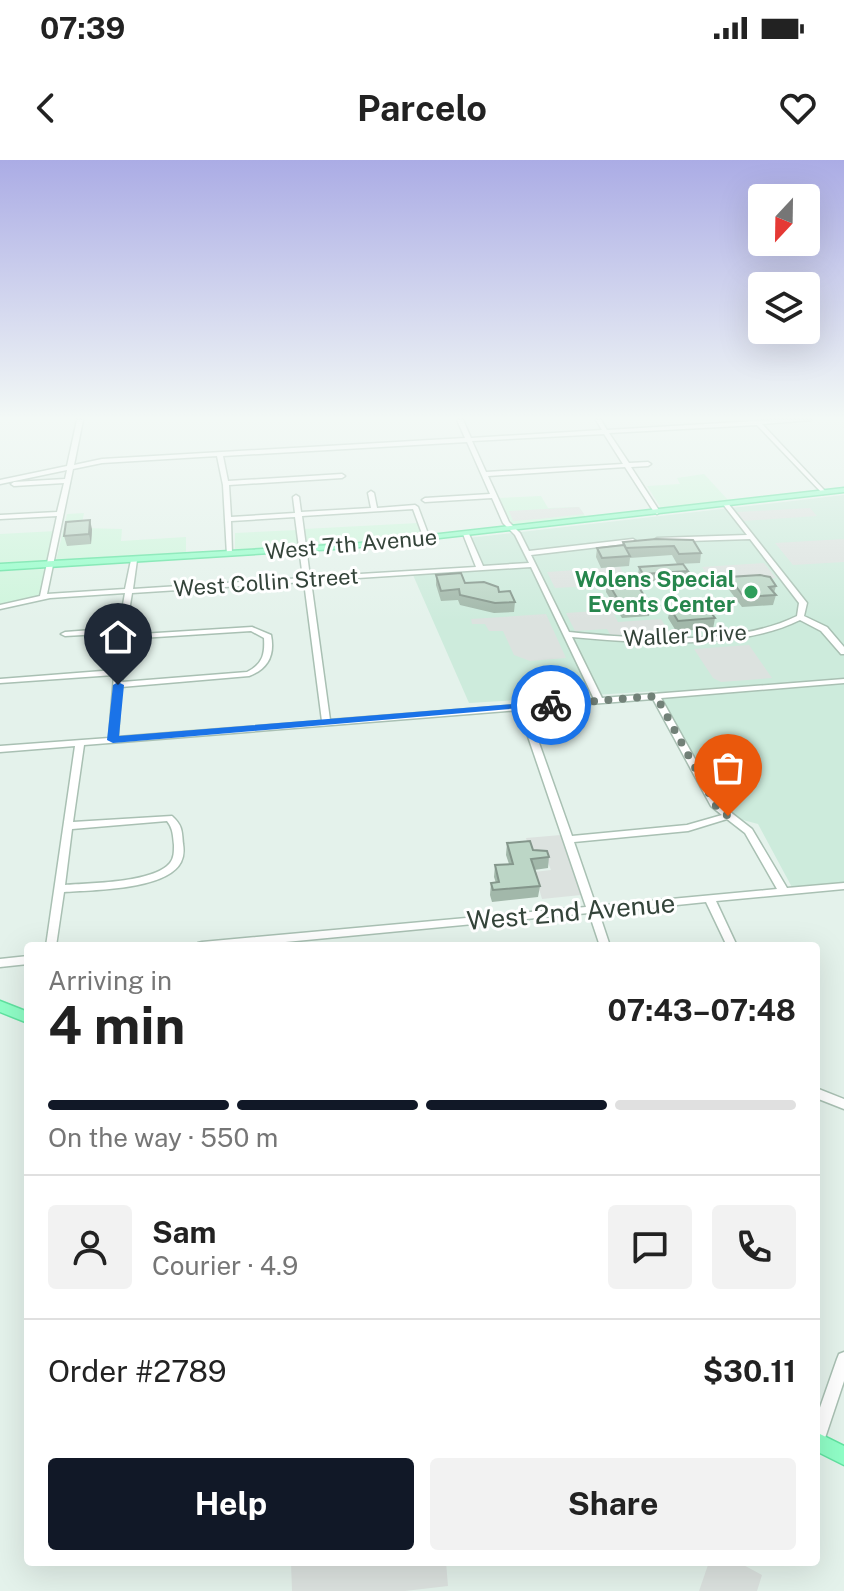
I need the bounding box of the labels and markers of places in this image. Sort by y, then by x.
place label: Wolens Special Events Center [575,566,735,617]
marker: Wolens Special Events Center [742,583,760,601]
pin [84,603,152,685]
pin [694,734,762,816]

